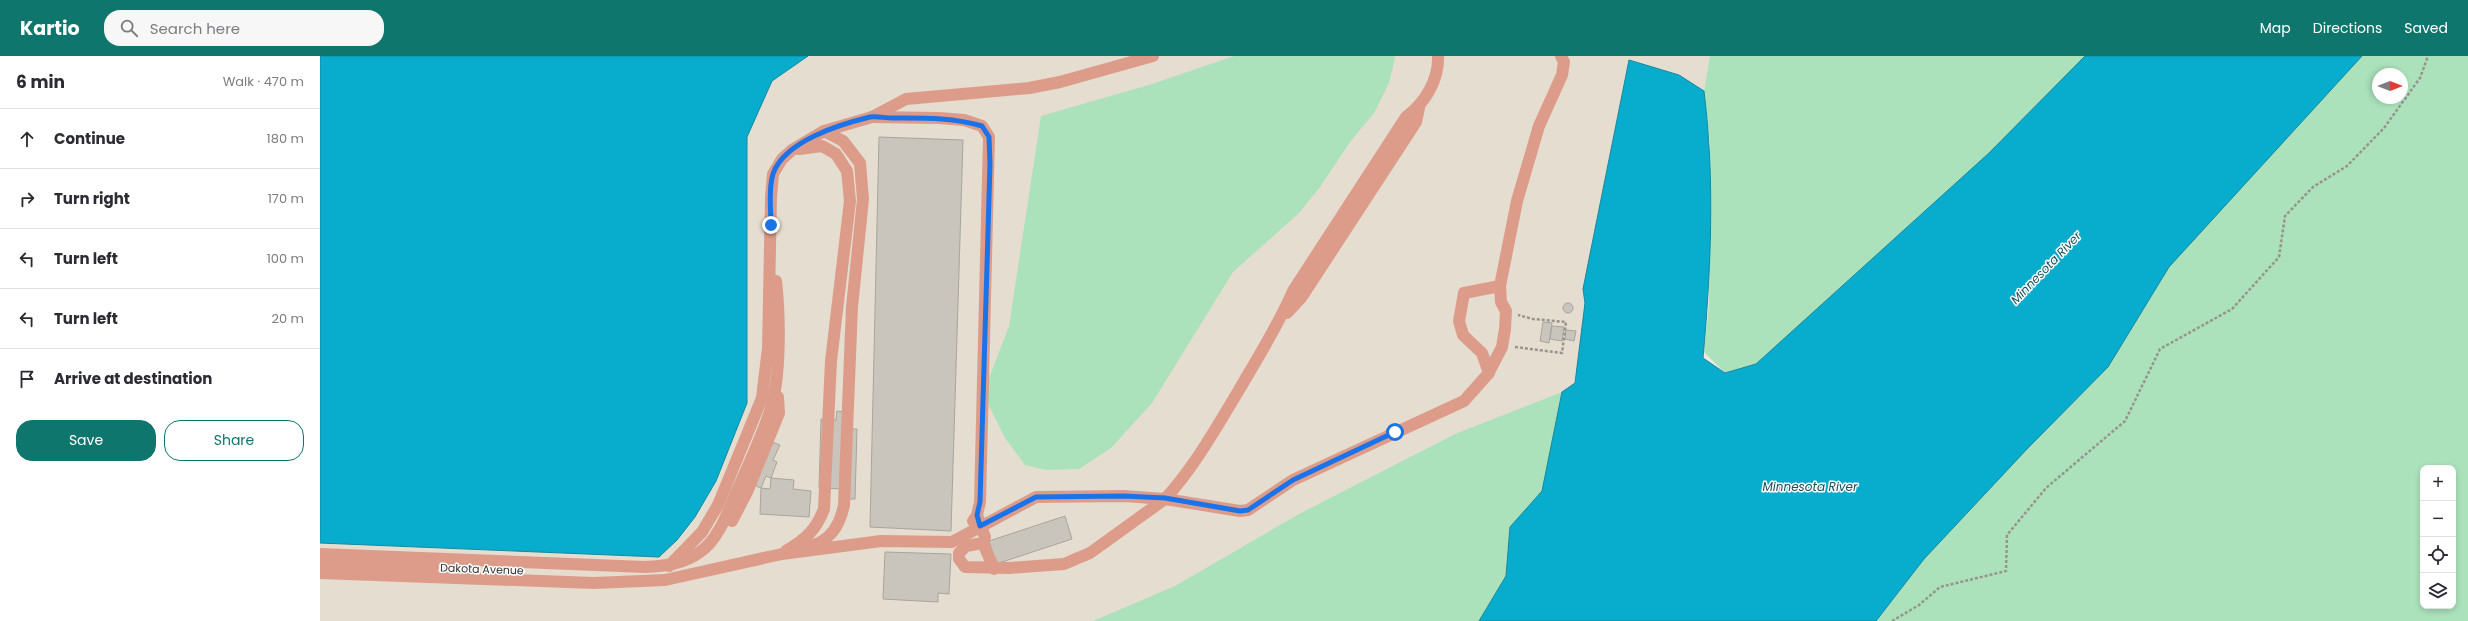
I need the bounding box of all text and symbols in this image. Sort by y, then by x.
search box [104,10,384,46]
text: Kartio [20,15,80,42]
icon: search [118,17,140,39]
text: Search here [150,18,240,39]
text: Map [2260,18,2291,38]
text: Directions [2313,18,2382,38]
text: Saved [2404,18,2448,38]
north arrow [2372,68,2408,104]
text: 6 min [16,70,65,94]
text: Walk · 470 m [223,72,304,91]
icon: ahead [16,128,38,150]
text: Continue [54,128,125,149]
text: 180 m [267,129,304,148]
icon: right [16,188,38,210]
text: Turn right [54,188,130,209]
text: 170 m [268,189,304,208]
route end [762,216,780,234]
water label: Minnesota River [2007,227,2085,308]
icon: left [16,248,38,270]
text: Turn left [54,248,118,269]
text: 100 m [267,249,304,268]
icon: left [16,308,38,330]
text: Turn left [54,308,118,329]
text: 20 m [271,309,304,328]
icon: arrive [16,368,38,390]
text: Arrive at destination [54,368,212,389]
button: Save [16,420,156,461]
button: Share [164,420,304,461]
route start [1386,423,1404,441]
map controls [2420,465,2456,609]
button: + [2420,465,2456,501]
water label: Minnesota River [1763,478,1858,495]
button: − [2420,501,2456,537]
button: locate [2420,537,2456,573]
street label: Dakota Avenue [440,560,524,578]
button: layers [2420,573,2456,609]

